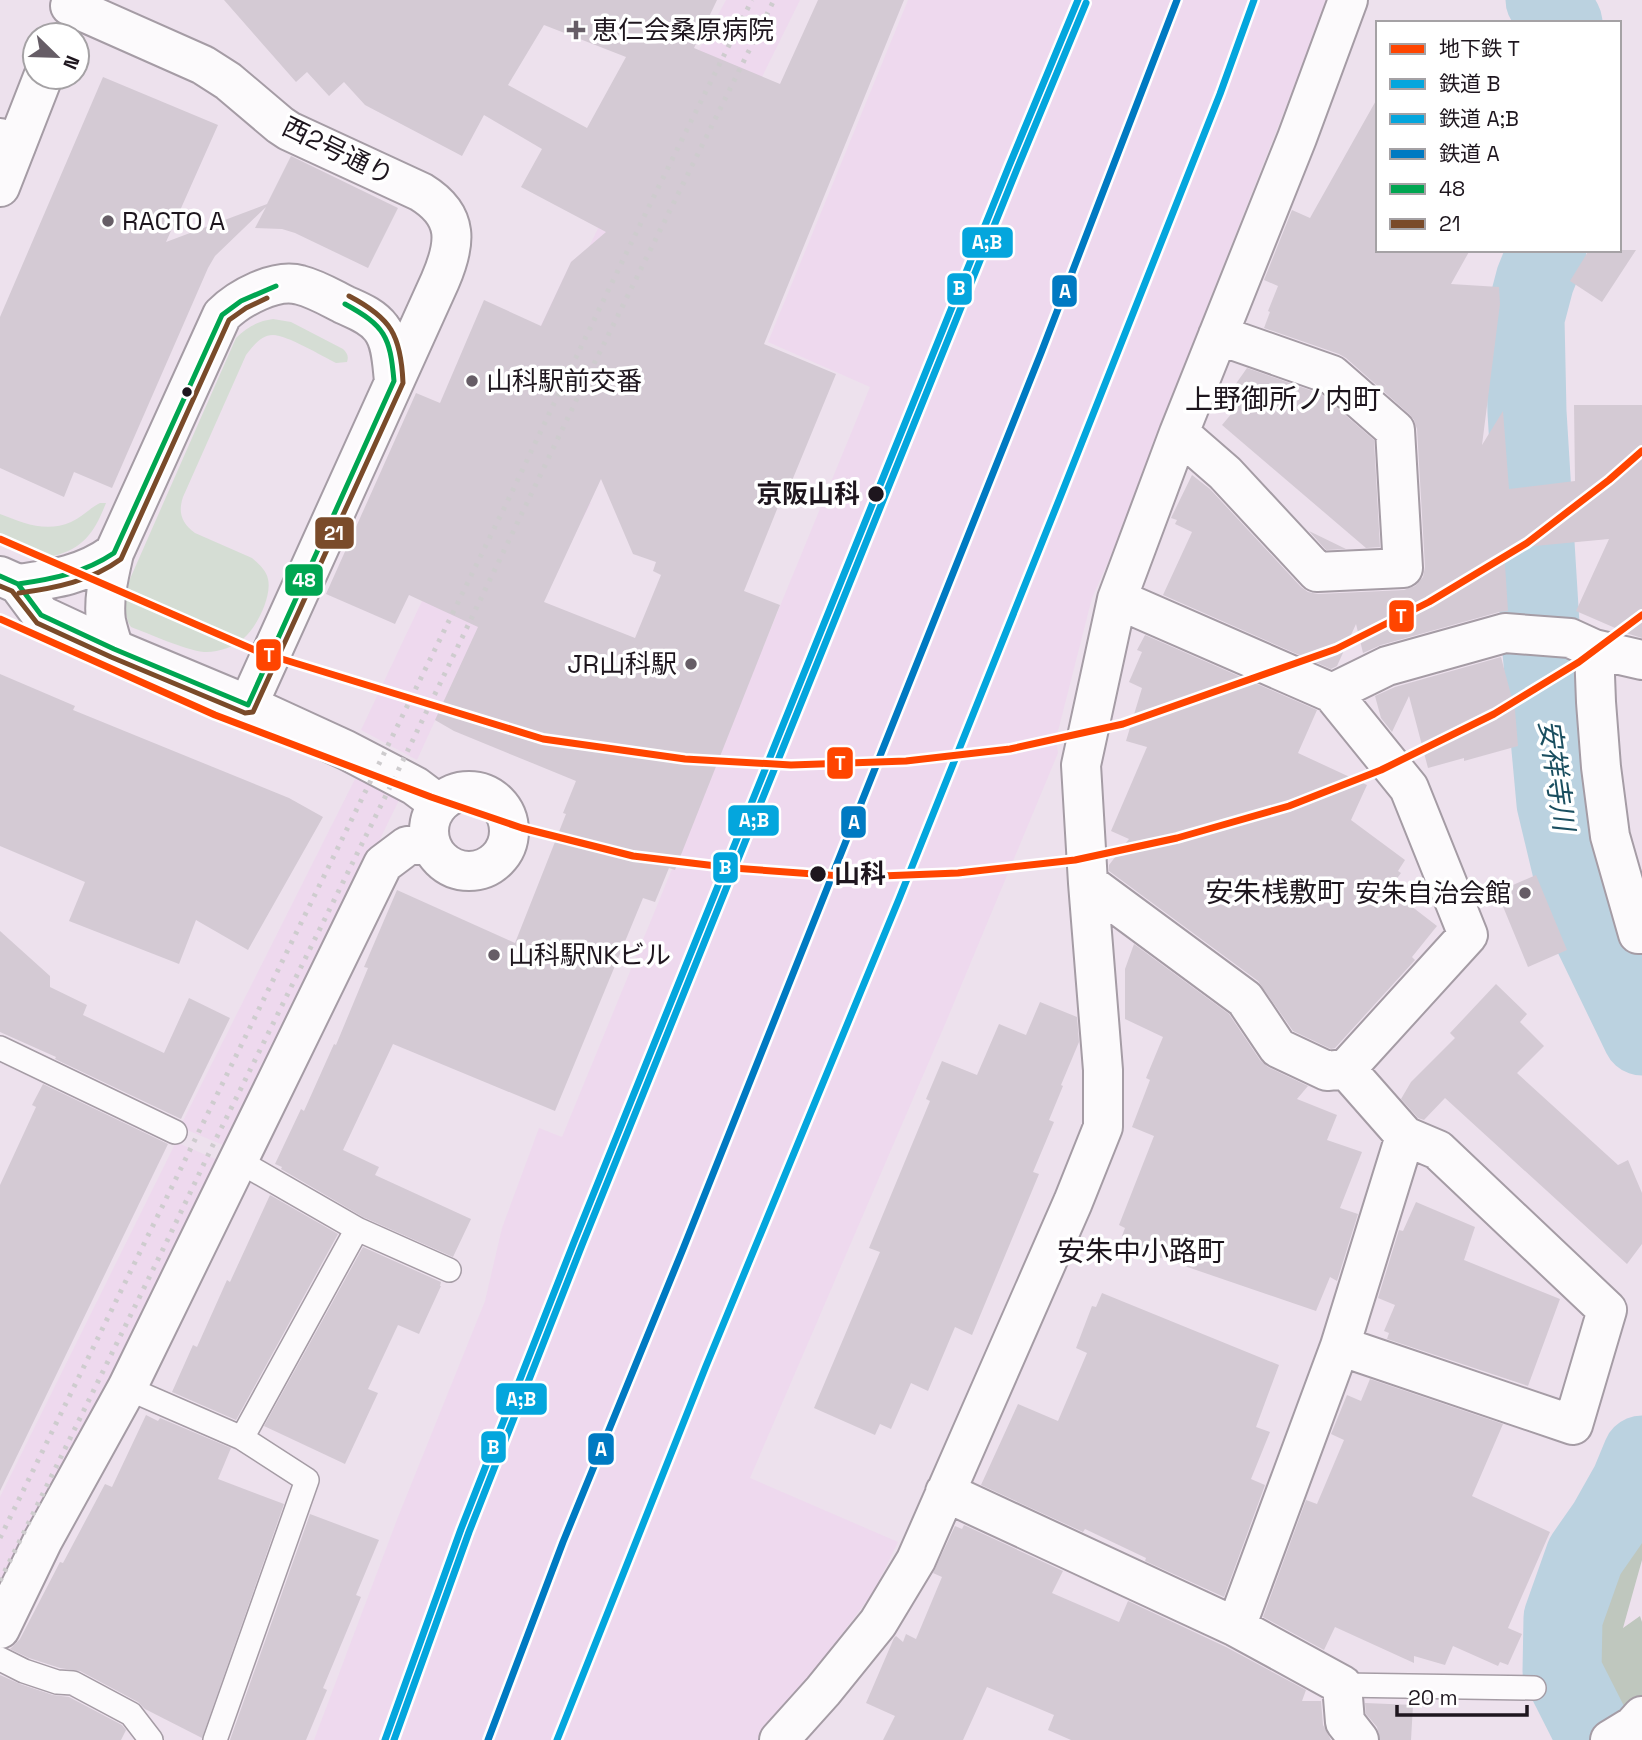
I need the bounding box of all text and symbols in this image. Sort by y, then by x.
place label: 恵仁会桑原病院 [592,13,774,47]
marker: 恵仁会桑原病院 [566,20,586,40]
north arrow [21,21,91,91]
legend [1376,21,1621,252]
text: 地下鉄 T [1439,35,1520,62]
text: N [57,52,85,73]
text: 鉄道 B [1439,70,1500,97]
text: 鉄道 A;B [1439,105,1519,132]
street label: 西2号通り [277,109,399,193]
text: 鉄道 A [1439,140,1500,167]
text: 48 [1439,175,1465,202]
place label: RACTO A [122,204,225,238]
text: 21 [1439,210,1460,237]
marker: RACTO A [100,213,116,229]
line badge: A;B [961,226,1014,259]
text: A;B [972,230,1002,255]
line badge: B [946,272,973,306]
line badge: A [1051,274,1078,308]
text: B [953,276,965,301]
text: A [1059,279,1071,304]
place label: 山科駅前交番 [486,364,642,398]
marker: 山科駅前交番 [464,373,480,389]
district label: 上野御所ノ内町 [1185,381,1381,417]
unlabelled marker [180,385,194,399]
place label: 京阪山科 [756,477,860,511]
marker: 京阪山科 [866,484,886,504]
line badge: 21 [314,516,355,550]
text: 21 [324,521,344,546]
line badge: 48 [284,563,324,597]
text: 48 [292,568,316,593]
line badge: T [1388,599,1415,633]
text: T [1395,604,1407,629]
line badge: T [255,638,282,672]
text: T [263,643,275,668]
place label: JR山科駅 [567,647,677,681]
marker: JR山科駅 [683,656,699,672]
water label: 安祥寺川 [1531,717,1583,836]
line badge: T [826,746,854,780]
text: T [834,751,846,776]
line badge: A;B [727,804,780,837]
line badge: A [840,805,867,839]
text: A;B [739,808,769,833]
text: A [848,810,860,835]
line badge: B [712,851,739,884]
text: B [719,855,731,880]
place label: 山科 [834,857,886,891]
marker: 山科 [808,864,828,884]
district label: 安朱桟敷町 [1205,874,1345,910]
place label: 安朱自治会館 [1355,876,1511,910]
marker: 安朱自治会館 [1517,885,1533,901]
place label: 山科駅NKビル [508,938,671,972]
marker: 山科駅NKビル [486,947,502,963]
district label: 安朱中小路町 [1057,1233,1225,1269]
line badge: A;B [495,1382,548,1416]
text: A;B [506,1387,536,1412]
line badge: B [480,1430,507,1464]
line badge: A [587,1432,615,1466]
text: B [487,1435,499,1460]
text: A [595,1437,607,1462]
scale bar [1397,1674,1526,1718]
text: 20 m [1408,1684,1458,1711]

